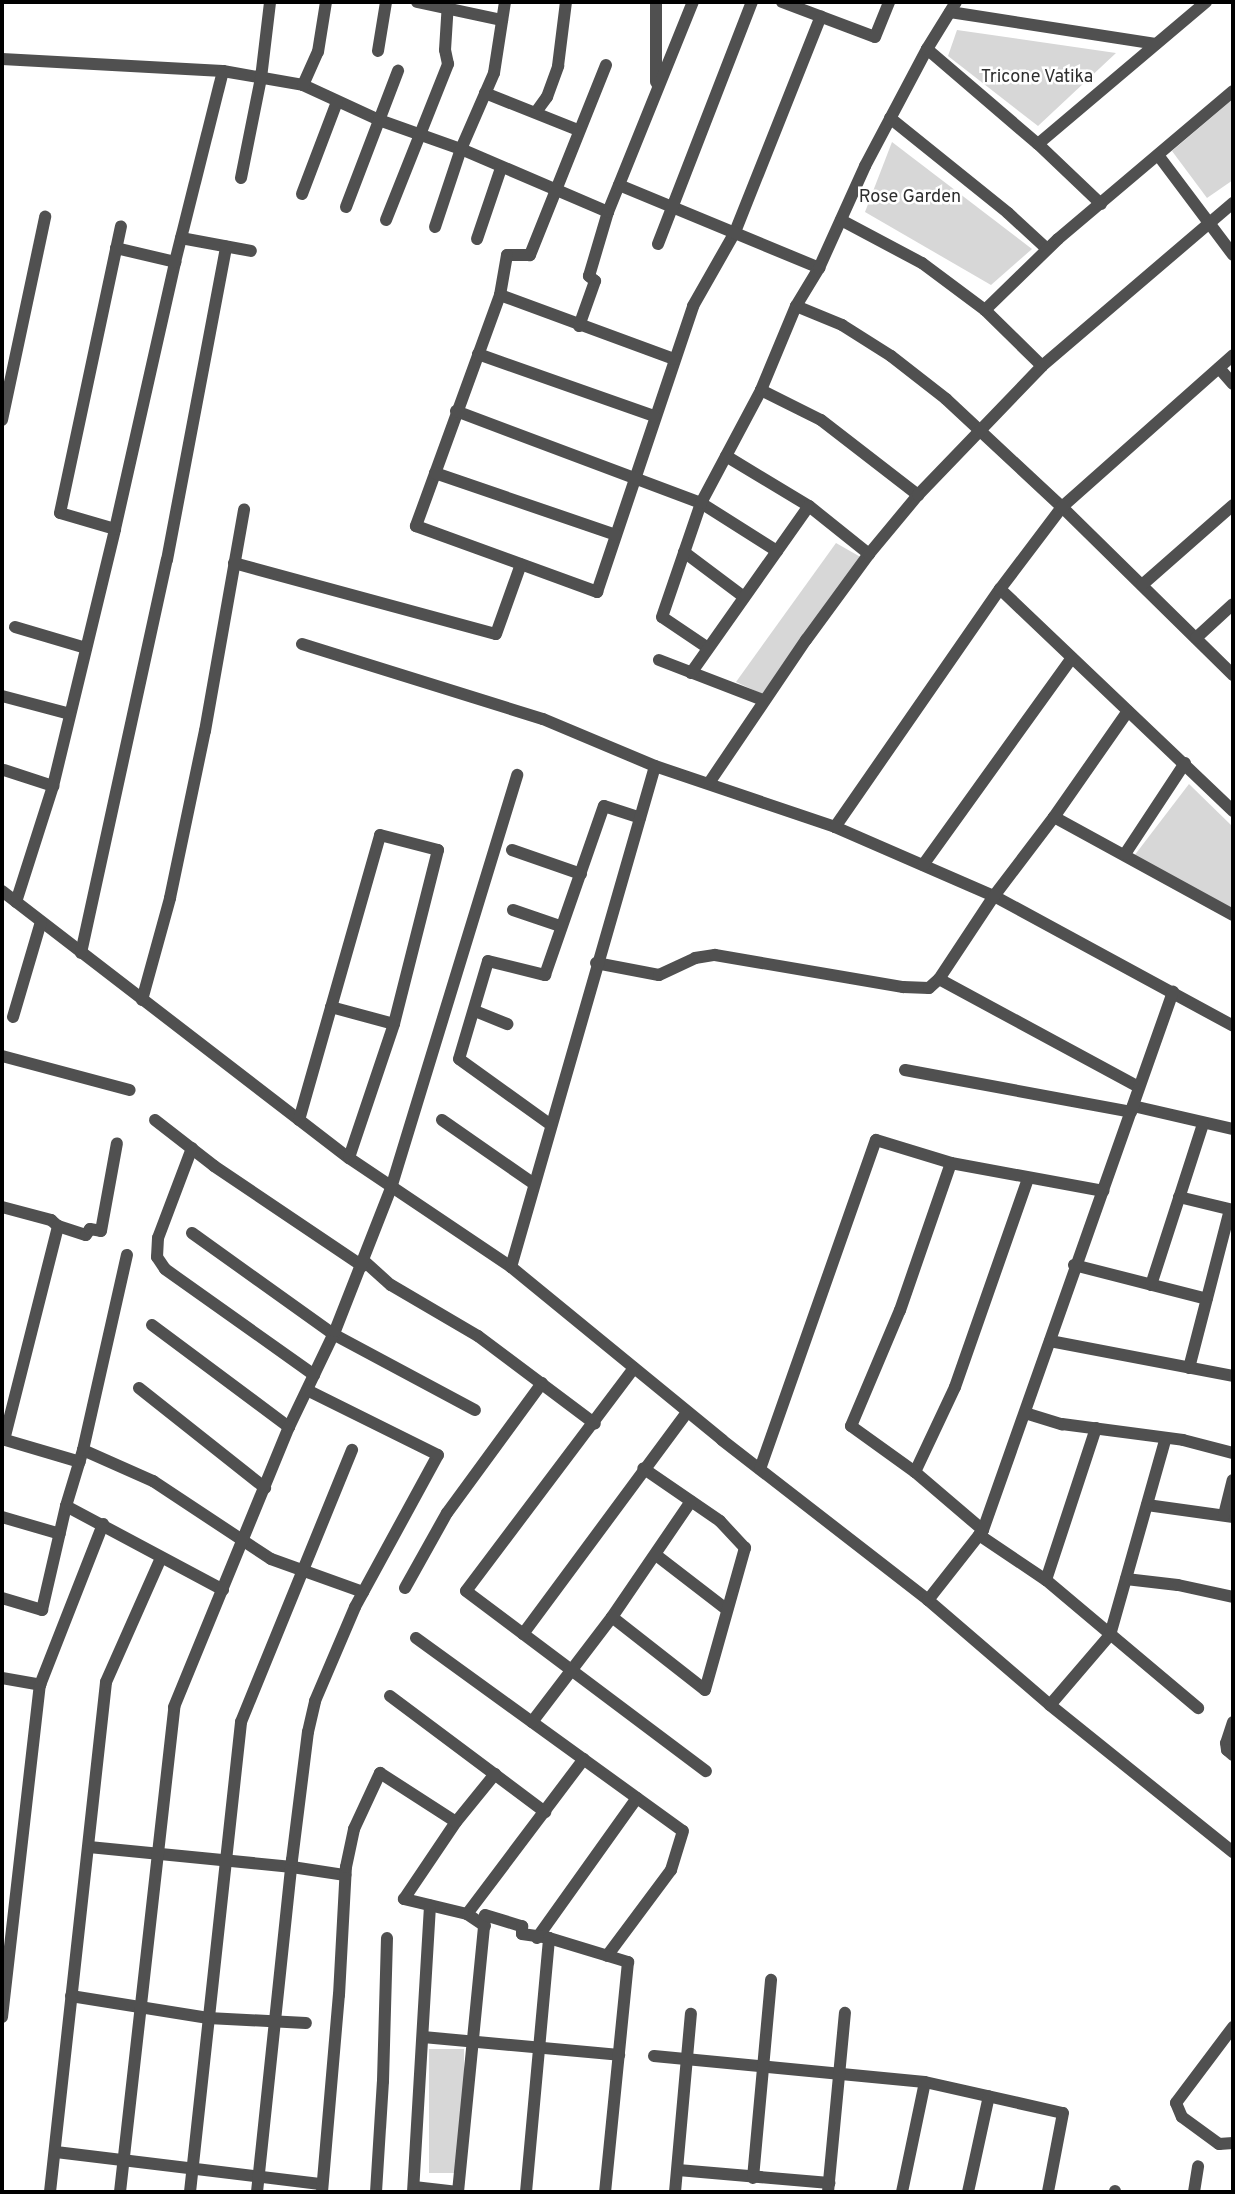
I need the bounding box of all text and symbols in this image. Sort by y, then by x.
park label: Tricone Vatika [980,67,1094,89]
park label: Rose Garden [859,187,961,209]

